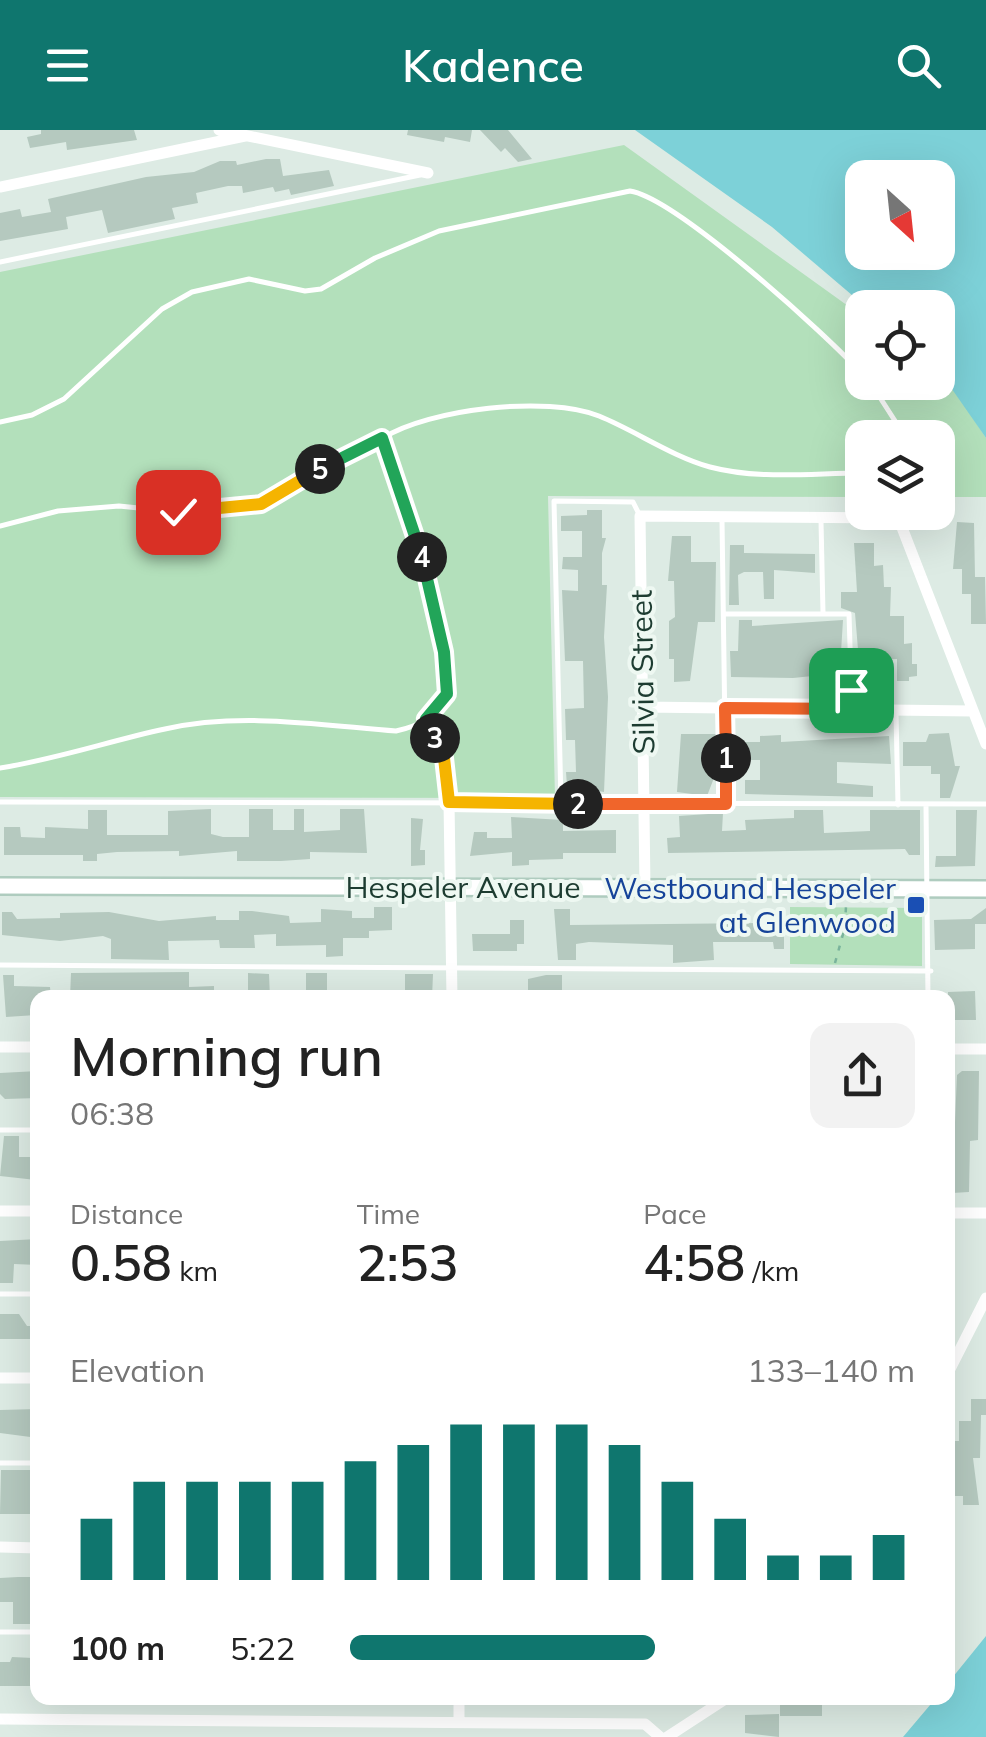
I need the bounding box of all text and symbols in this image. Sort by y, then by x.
text: Kadence [402,37,584,93]
icon: menu [40,38,95,93]
icon: search [891,38,946,93]
north arrow [845,160,955,270]
map controls [845,160,955,530]
button: locate [845,290,955,400]
button: layers [845,420,955,530]
pin: 5 [295,444,345,494]
text: 5 [312,451,328,486]
pin [136,470,221,555]
icon: check [151,485,206,540]
pin: 4 [397,532,447,582]
text: 4 [414,539,430,574]
street label: Silvia Street [622,589,662,755]
pin [809,648,894,733]
icon: arrive [824,663,879,718]
pin: 3 [410,713,460,763]
text: 3 [427,720,443,755]
pin: 1 [701,733,751,783]
text: 1 [718,740,734,775]
pin: 2 [553,779,603,829]
text: 2 [570,786,586,821]
street label: Hespeler Avenue [345,868,581,906]
place label: Westbound Hespeler at Glenwood [604,869,896,941]
marker: Westbound Hespeler at Glenwood [905,894,927,916]
text: Morning run [70,1021,383,1090]
button: share [810,1023,915,1128]
text: 06:38 [70,1093,154,1133]
text: Distance [70,1196,183,1231]
text: Time [357,1196,420,1231]
text: Pace [643,1196,707,1231]
text: 0.58 [70,1231,172,1294]
text: 2:53 [357,1231,459,1294]
text: 4:58 [643,1231,745,1294]
text: km [172,1253,218,1288]
text: /km [745,1253,799,1288]
text: Elevation [70,1350,205,1390]
text: 133–140 m [747,1350,915,1390]
text: 100 m [70,1628,165,1668]
text: 5:22 [230,1628,295,1668]

